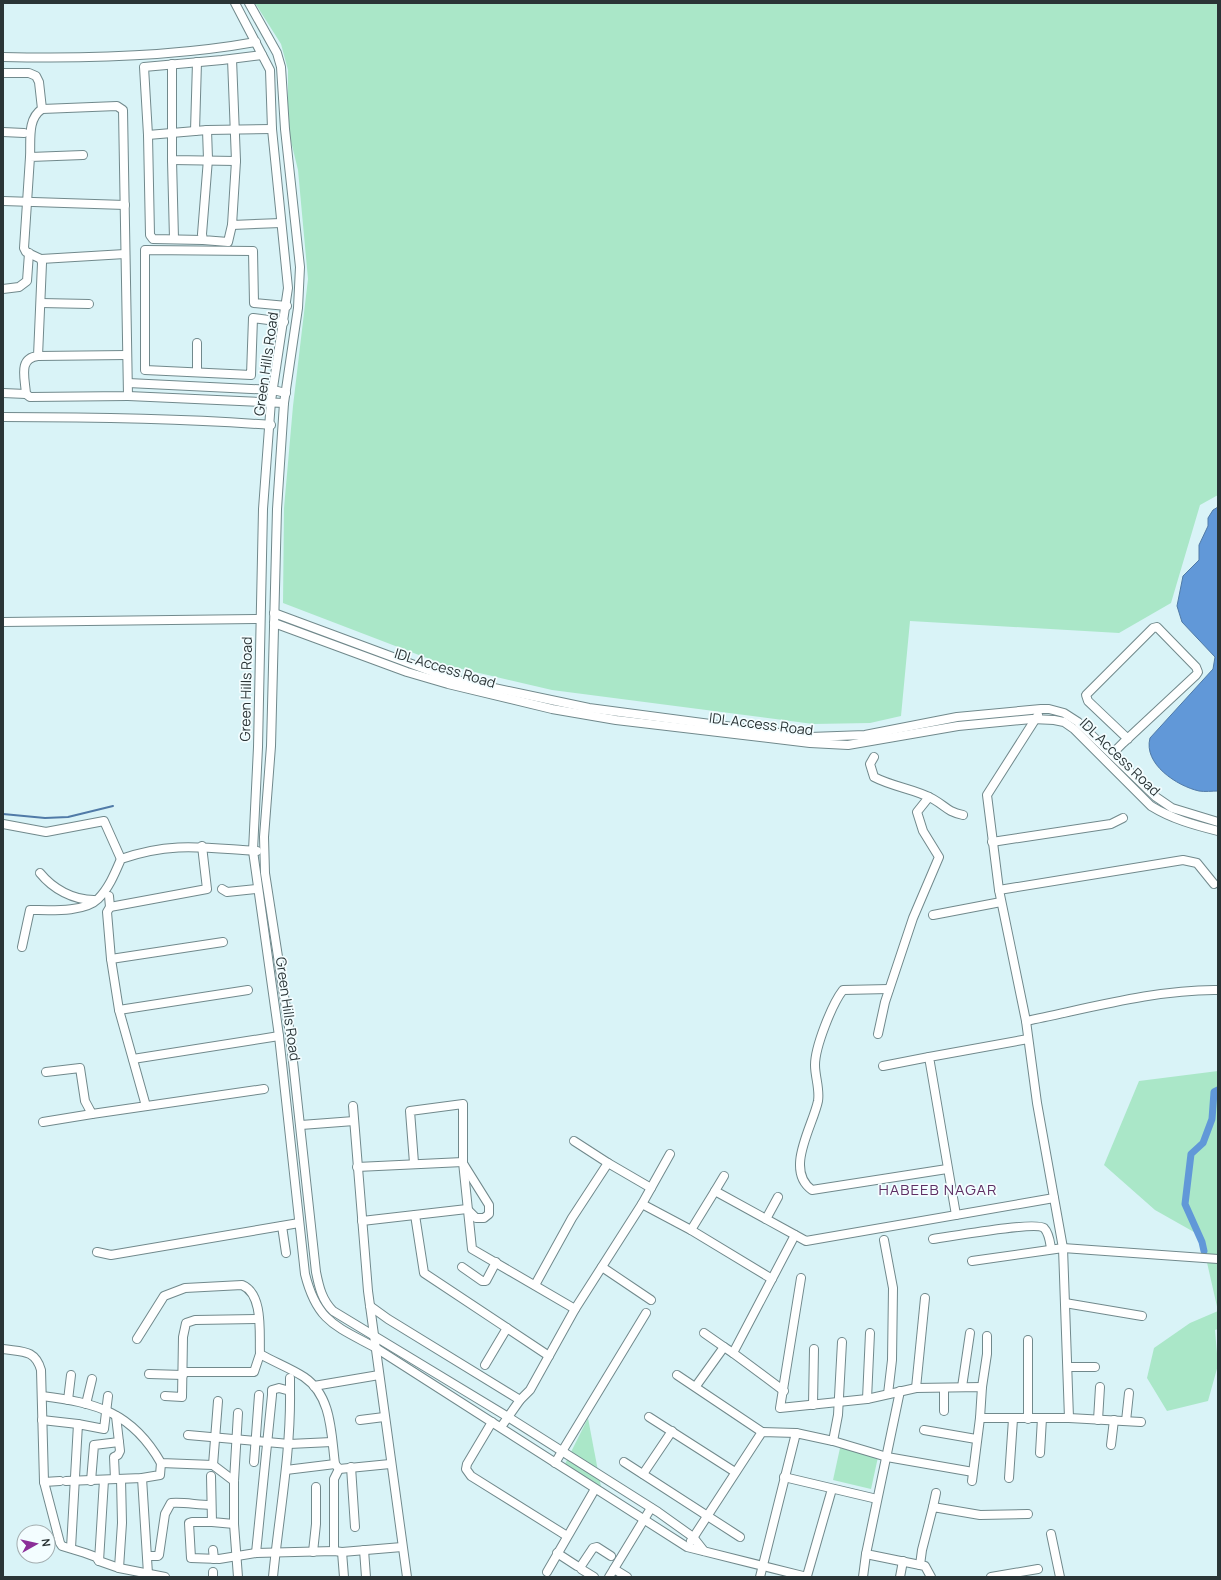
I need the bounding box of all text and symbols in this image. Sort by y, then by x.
street label: Green Hills Road [249,311,282,417]
street label: Green Hills Road [235,636,256,742]
street label: IDL Access Road [392,643,498,692]
street label: IDL Access Road [708,708,814,739]
street label: IDL Access Road [1076,713,1165,800]
street label: Green Hills Road [272,956,305,1062]
district label: HABEEB NAGAR [879,1179,997,1200]
north arrow [16,1524,56,1564]
text: N [38,1538,54,1548]

